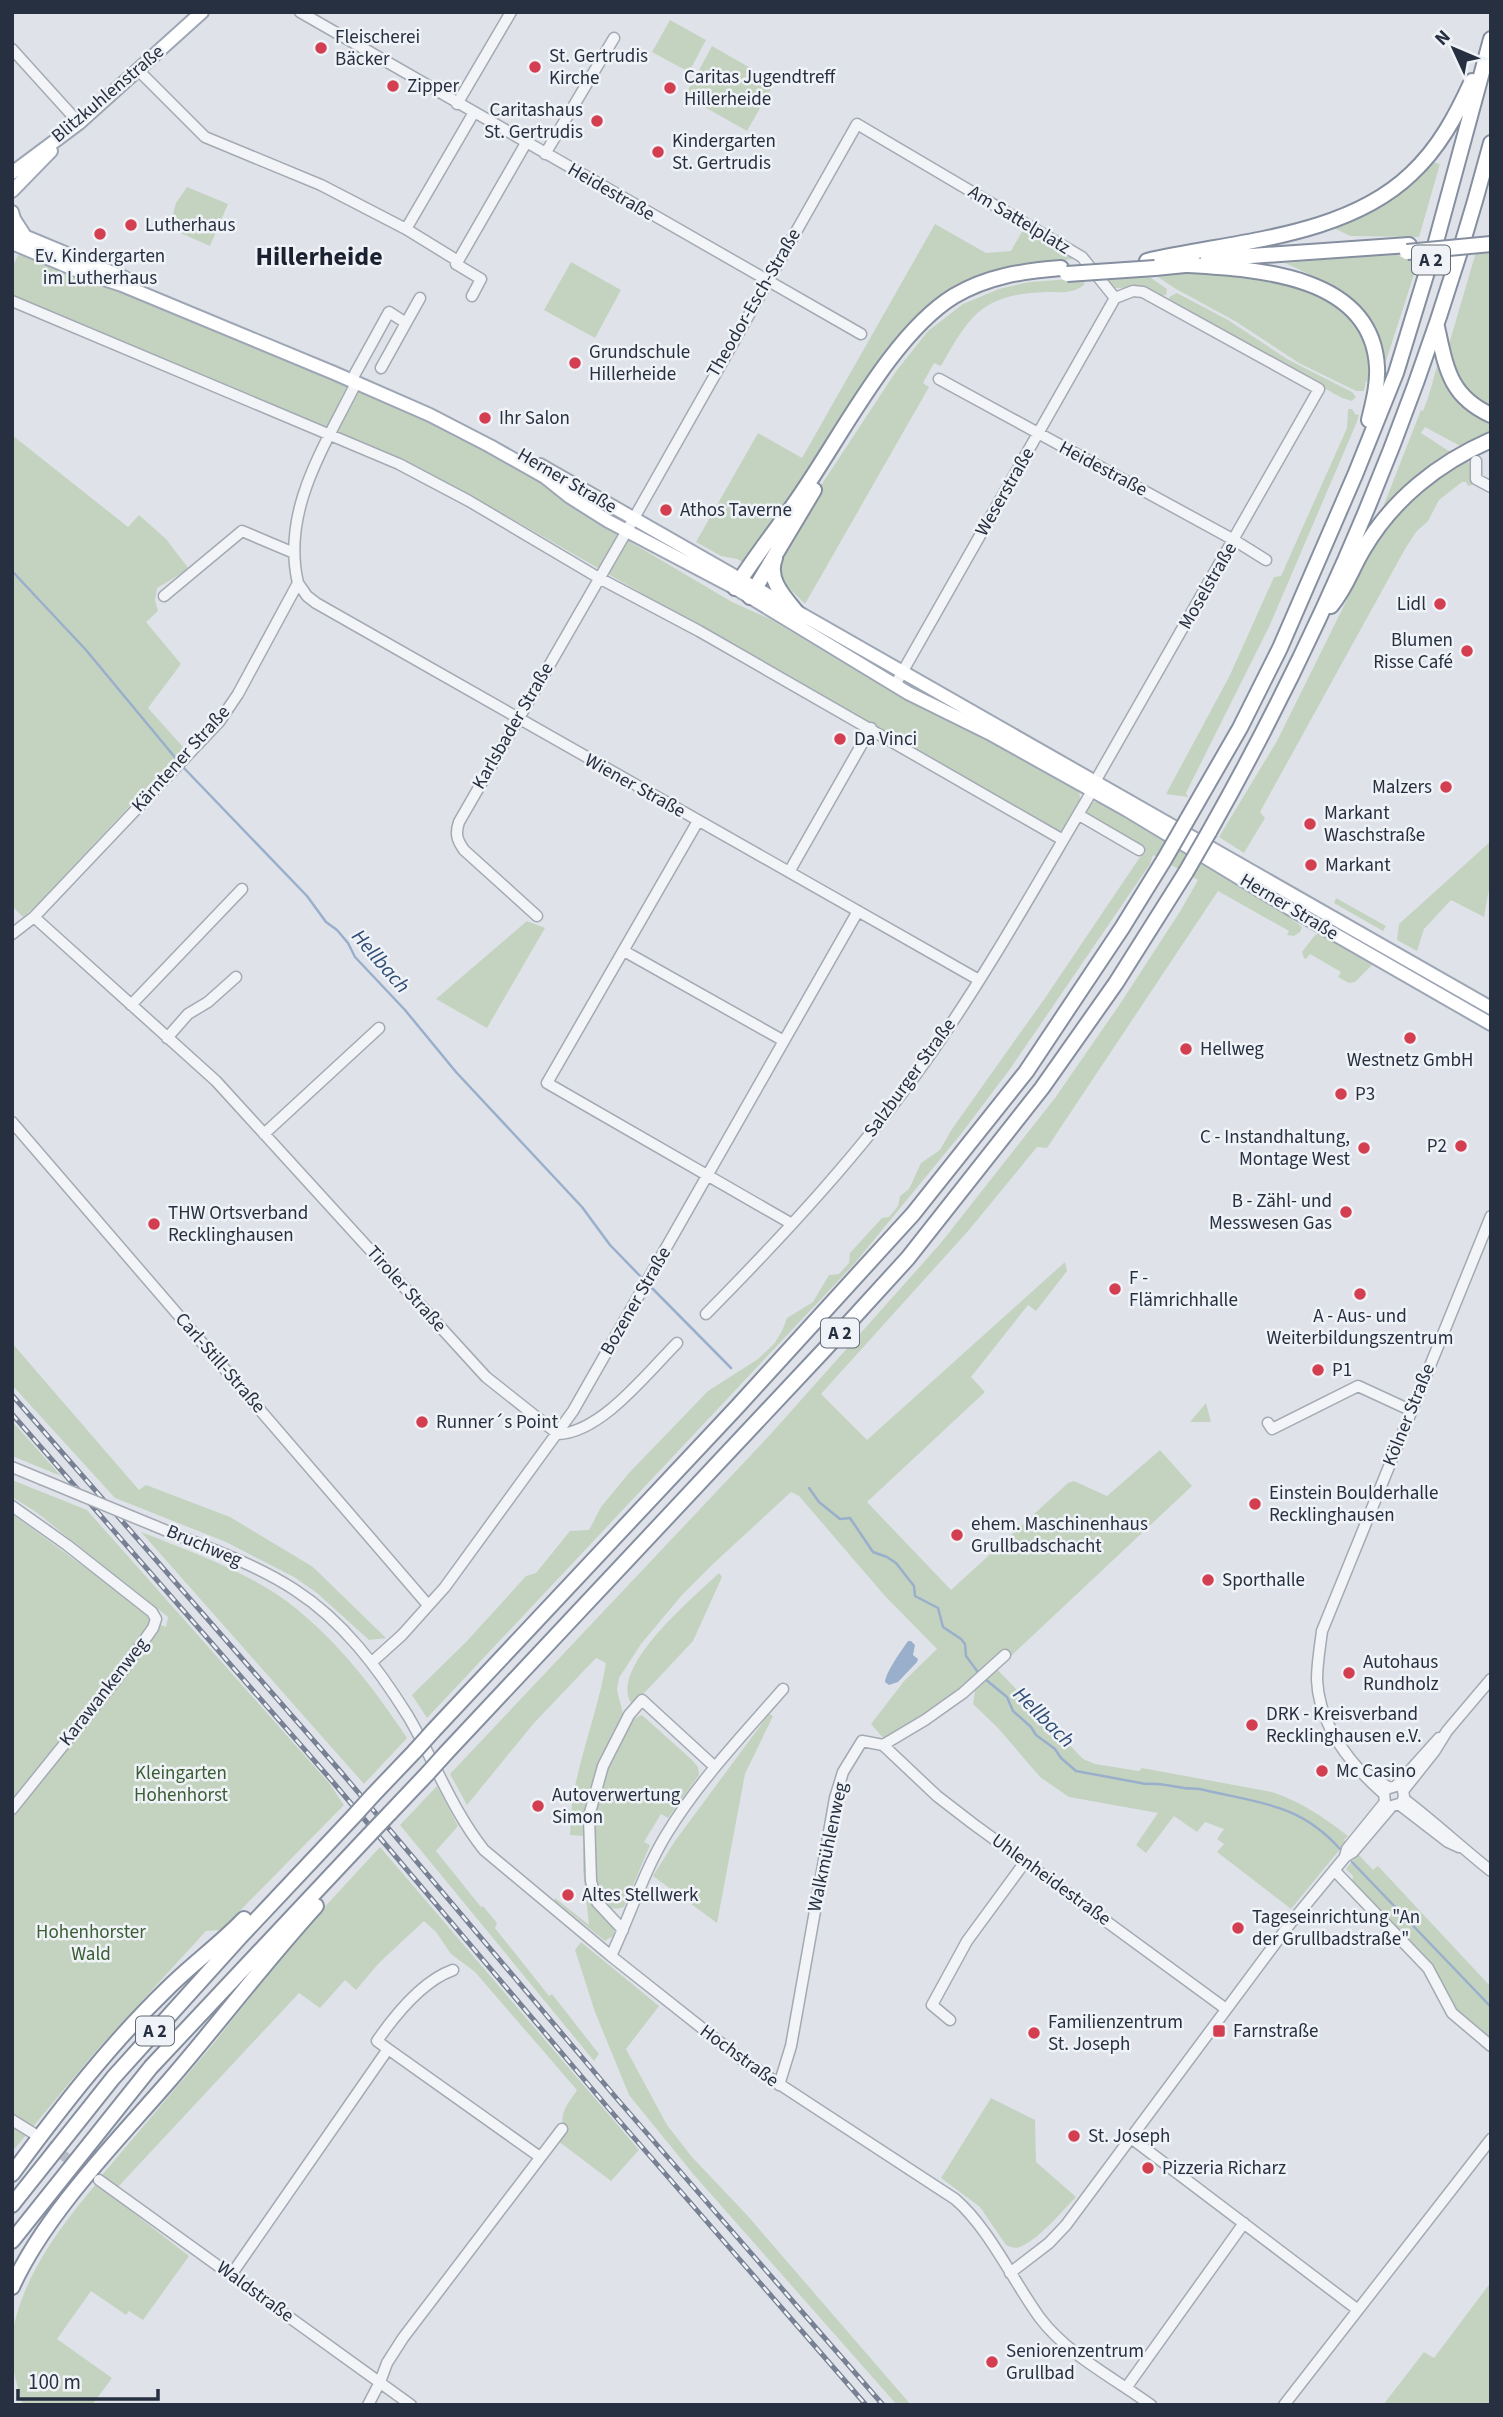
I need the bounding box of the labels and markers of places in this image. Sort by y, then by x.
place label: Fleischerei Bäcker [335,24,420,73]
marker: Fleischerei Bäcker [313,40,329,56]
place label: St. Gertrudis Kirche [549,43,648,92]
marker: St. Gertrudis Kirche [527,59,543,75]
place label: Caritas Jugendtreff Hillerheide [684,64,836,113]
place label: Zipper [407,73,459,100]
marker: Zipper [385,78,401,94]
marker: Caritas Jugendtreff Hillerheide [662,80,678,96]
place label: Caritashaus St. Gertrudis [484,97,583,146]
marker: Caritashaus St. Gertrudis [589,113,605,129]
place label: Kindergarten St. Gertrudis [672,128,776,177]
marker: Kindergarten St. Gertrudis [650,144,666,160]
place label: Lutherhaus [145,212,235,239]
marker: Lutherhaus [123,217,139,233]
marker: Ev. Kindergarten im Lutherhaus [92,226,108,242]
place label: Ev. Kindergarten im Lutherhaus [35,243,165,292]
place label: Grundschule Hillerheide [589,339,690,388]
marker: Grundschule Hillerheide [567,355,583,371]
place label: Ihr Salon [499,405,570,432]
marker: Ihr Salon [477,410,493,426]
place label: Athos Taverne [680,497,792,524]
marker: Athos Taverne [658,502,674,518]
place label: Lidl [1397,591,1426,618]
marker: Lidl [1432,596,1448,612]
place label: Blumen Risse Café [1373,627,1453,676]
marker: Blumen Risse Café [1459,643,1475,659]
place label: Da Vinci [854,726,917,753]
marker: Da Vinci [832,731,848,747]
place label: Malzers [1372,774,1432,801]
marker: Malzers [1438,779,1454,795]
place label: Markant Waschstraße [1324,800,1425,849]
marker: Markant Waschstraße [1302,816,1318,832]
place label: Markant [1325,852,1391,879]
marker: Markant [1303,857,1319,873]
marker: Westnetz GmbH [1402,1030,1418,1046]
place label: Hellweg [1200,1036,1264,1063]
marker: Hellweg [1178,1041,1194,1057]
place label: Westnetz GmbH [1347,1047,1473,1074]
place label: P3 [1355,1081,1375,1108]
marker: P3 [1333,1086,1349,1102]
place label: C - Instandhaltung, Montage West [1200,1124,1351,1173]
place label: P2 [1427,1133,1447,1160]
marker: P2 [1453,1138,1469,1154]
marker: C - Instandhaltung, Montage West [1356,1140,1372,1156]
place label: B - Zähl- und Messwesen Gas [1209,1188,1332,1237]
place label: THW Ortsverband Recklinghausen [168,1200,308,1249]
marker: B - Zähl- und Messwesen Gas [1338,1204,1354,1220]
marker: THW Ortsverband Recklinghausen [146,1216,162,1232]
place label: F - Flämrichhalle [1129,1265,1238,1314]
marker: F - Flämrichhalle [1107,1281,1123,1297]
marker: A - Aus- und Weiterbildungszentrum [1352,1286,1368,1302]
place label: A - Aus- und Weiterbildungszentrum [1267,1303,1453,1352]
place label: P1 [1332,1357,1352,1384]
marker: P1 [1310,1362,1326,1378]
place label: Runner´s Point [436,1409,559,1436]
marker: Runner´s Point [414,1414,430,1430]
place label: Einstein Boulderhalle Recklinghausen [1269,1480,1438,1529]
marker: Einstein Boulderhalle Recklinghausen [1247,1496,1263,1512]
place label: ehem. Maschinenhaus Grullbadschacht [971,1511,1148,1560]
marker: ehem. Maschinenhaus Grullbadschacht [949,1527,965,1543]
place label: Sporthalle [1222,1567,1305,1594]
marker: Sporthalle [1200,1572,1216,1588]
place label: Autohaus Rundholz [1363,1649,1439,1698]
marker: Autohaus Rundholz [1341,1665,1357,1681]
place label: DRK - Kreisverband Recklinghausen e.V. [1266,1701,1422,1750]
marker: DRK - Kreisverband Recklinghausen e.V. [1244,1717,1260,1733]
place label: Mc Casino [1336,1758,1416,1785]
marker: Mc Casino [1314,1763,1330,1779]
place label: Autoverwertung Simon [552,1782,681,1831]
marker: Autoverwertung Simon [530,1798,546,1814]
place label: Altes Stellwerk [582,1882,699,1909]
marker: Altes Stellwerk [560,1887,576,1903]
place label: Tageseinrichtung "An der Grullbadstraße" [1252,1904,1420,1953]
marker: Tageseinrichtung "An der Grullbadstraße" [1230,1920,1246,1936]
place label: Familienzentrum St. Joseph [1048,2009,1183,2058]
place label: Farnstraße [1233,2018,1318,2045]
marker: Farnstraße [1211,2023,1227,2039]
marker: Familienzentrum St. Joseph [1026,2025,1042,2041]
place label: St. Joseph [1088,2123,1170,2150]
marker: St. Joseph [1066,2128,1082,2144]
place label: Pizzeria Richarz [1162,2155,1286,2182]
marker: Pizzeria Richarz [1140,2160,1156,2176]
place label: Seniorenzentrum Grullbad [1006,2338,1144,2387]
marker: Seniorenzentrum Grullbad [984,2354,1000,2370]

